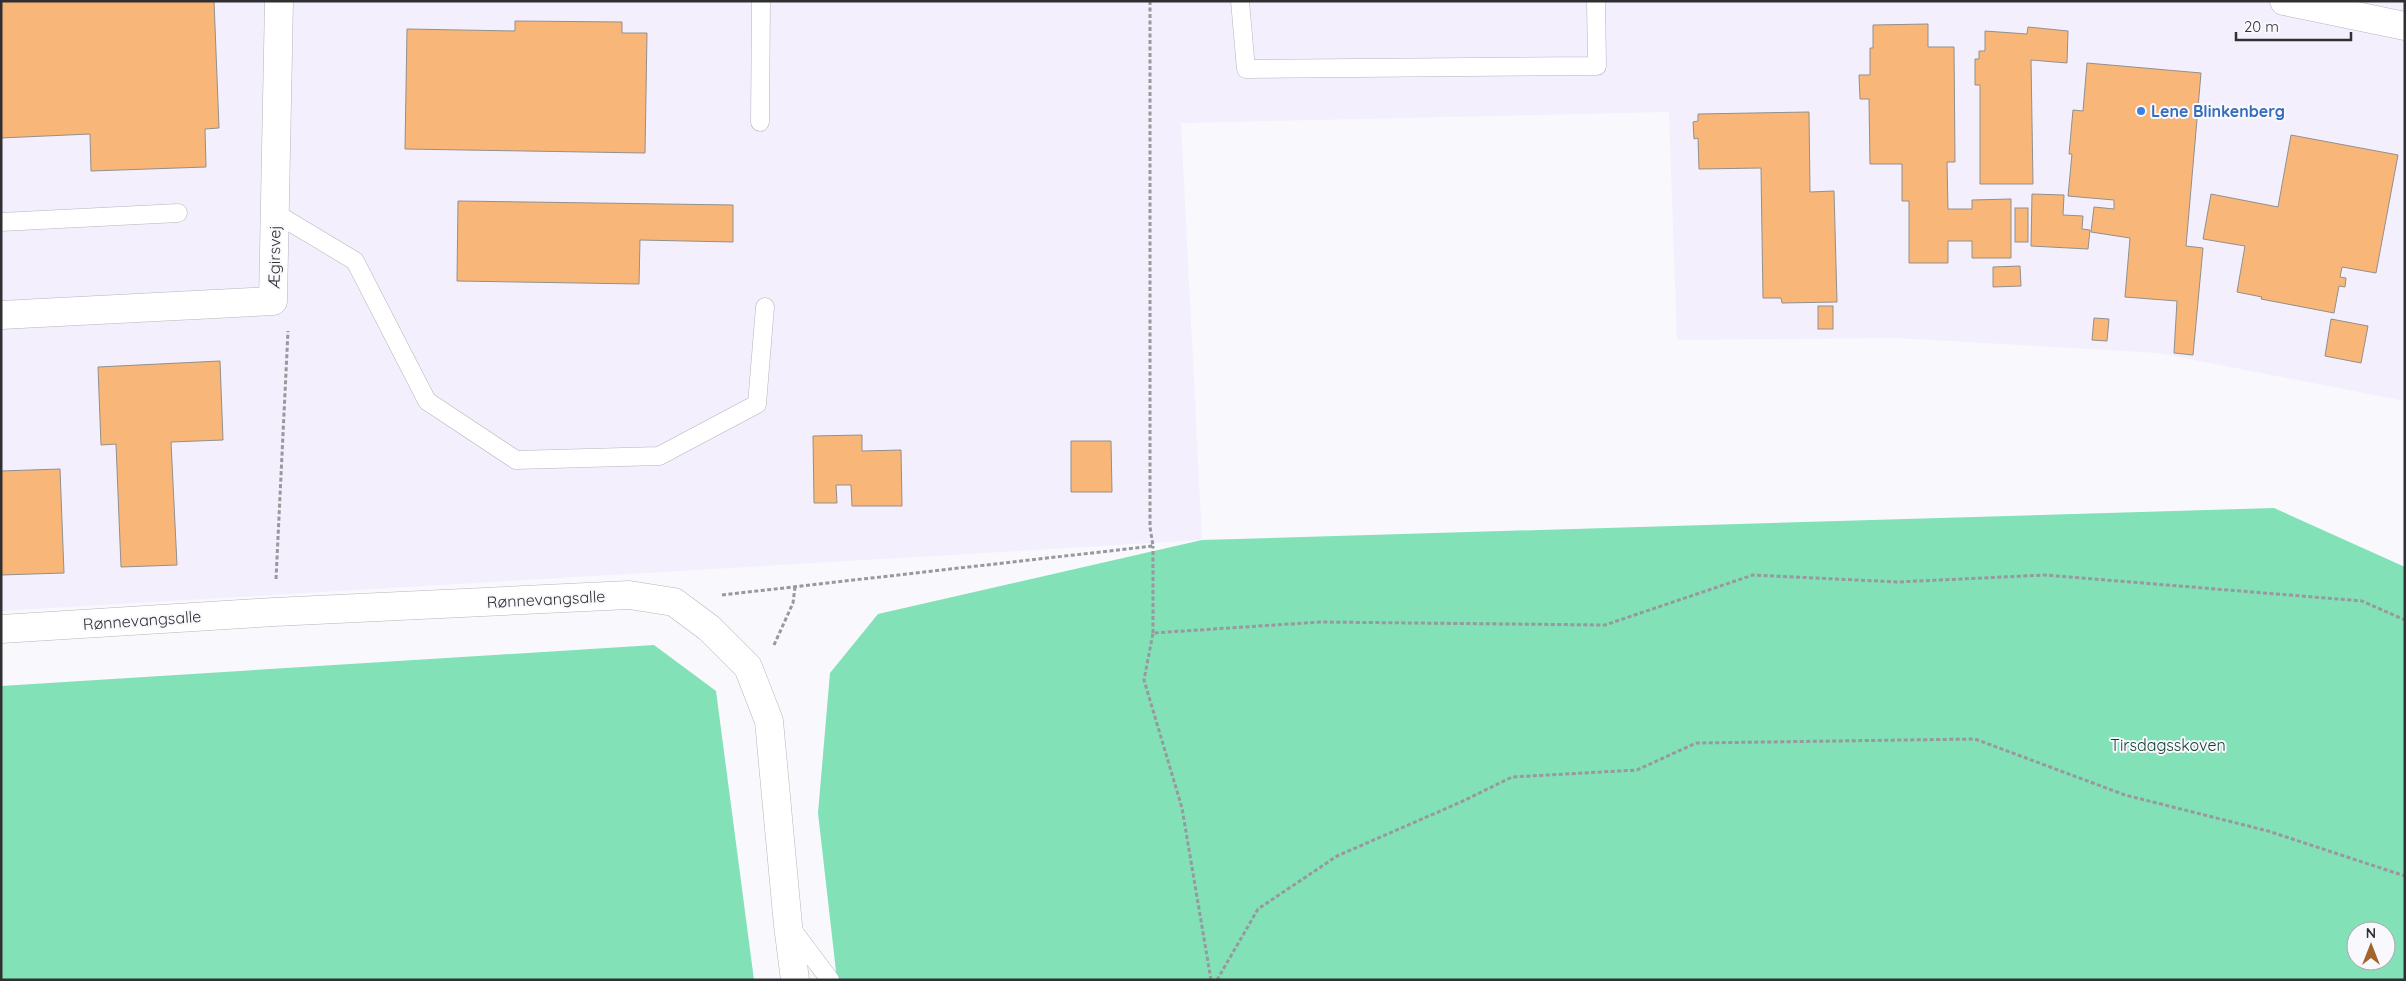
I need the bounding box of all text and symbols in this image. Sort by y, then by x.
scale bar [2236,10,2351,42]
text: 20 m [2244,17,2279,36]
place label: Lene Blinkenberg [2151,101,2285,121]
marker: Lene Blinkenberg [2135,105,2147,117]
street label: Ægirsvej [263,225,285,289]
street label: Rønnevangsalle [486,586,606,612]
street label: Rønnevangsalle [82,606,202,634]
park label: Tirsdagsskoven [2110,735,2226,755]
north arrow [2346,921,2396,971]
text: N [2366,924,2376,942]

